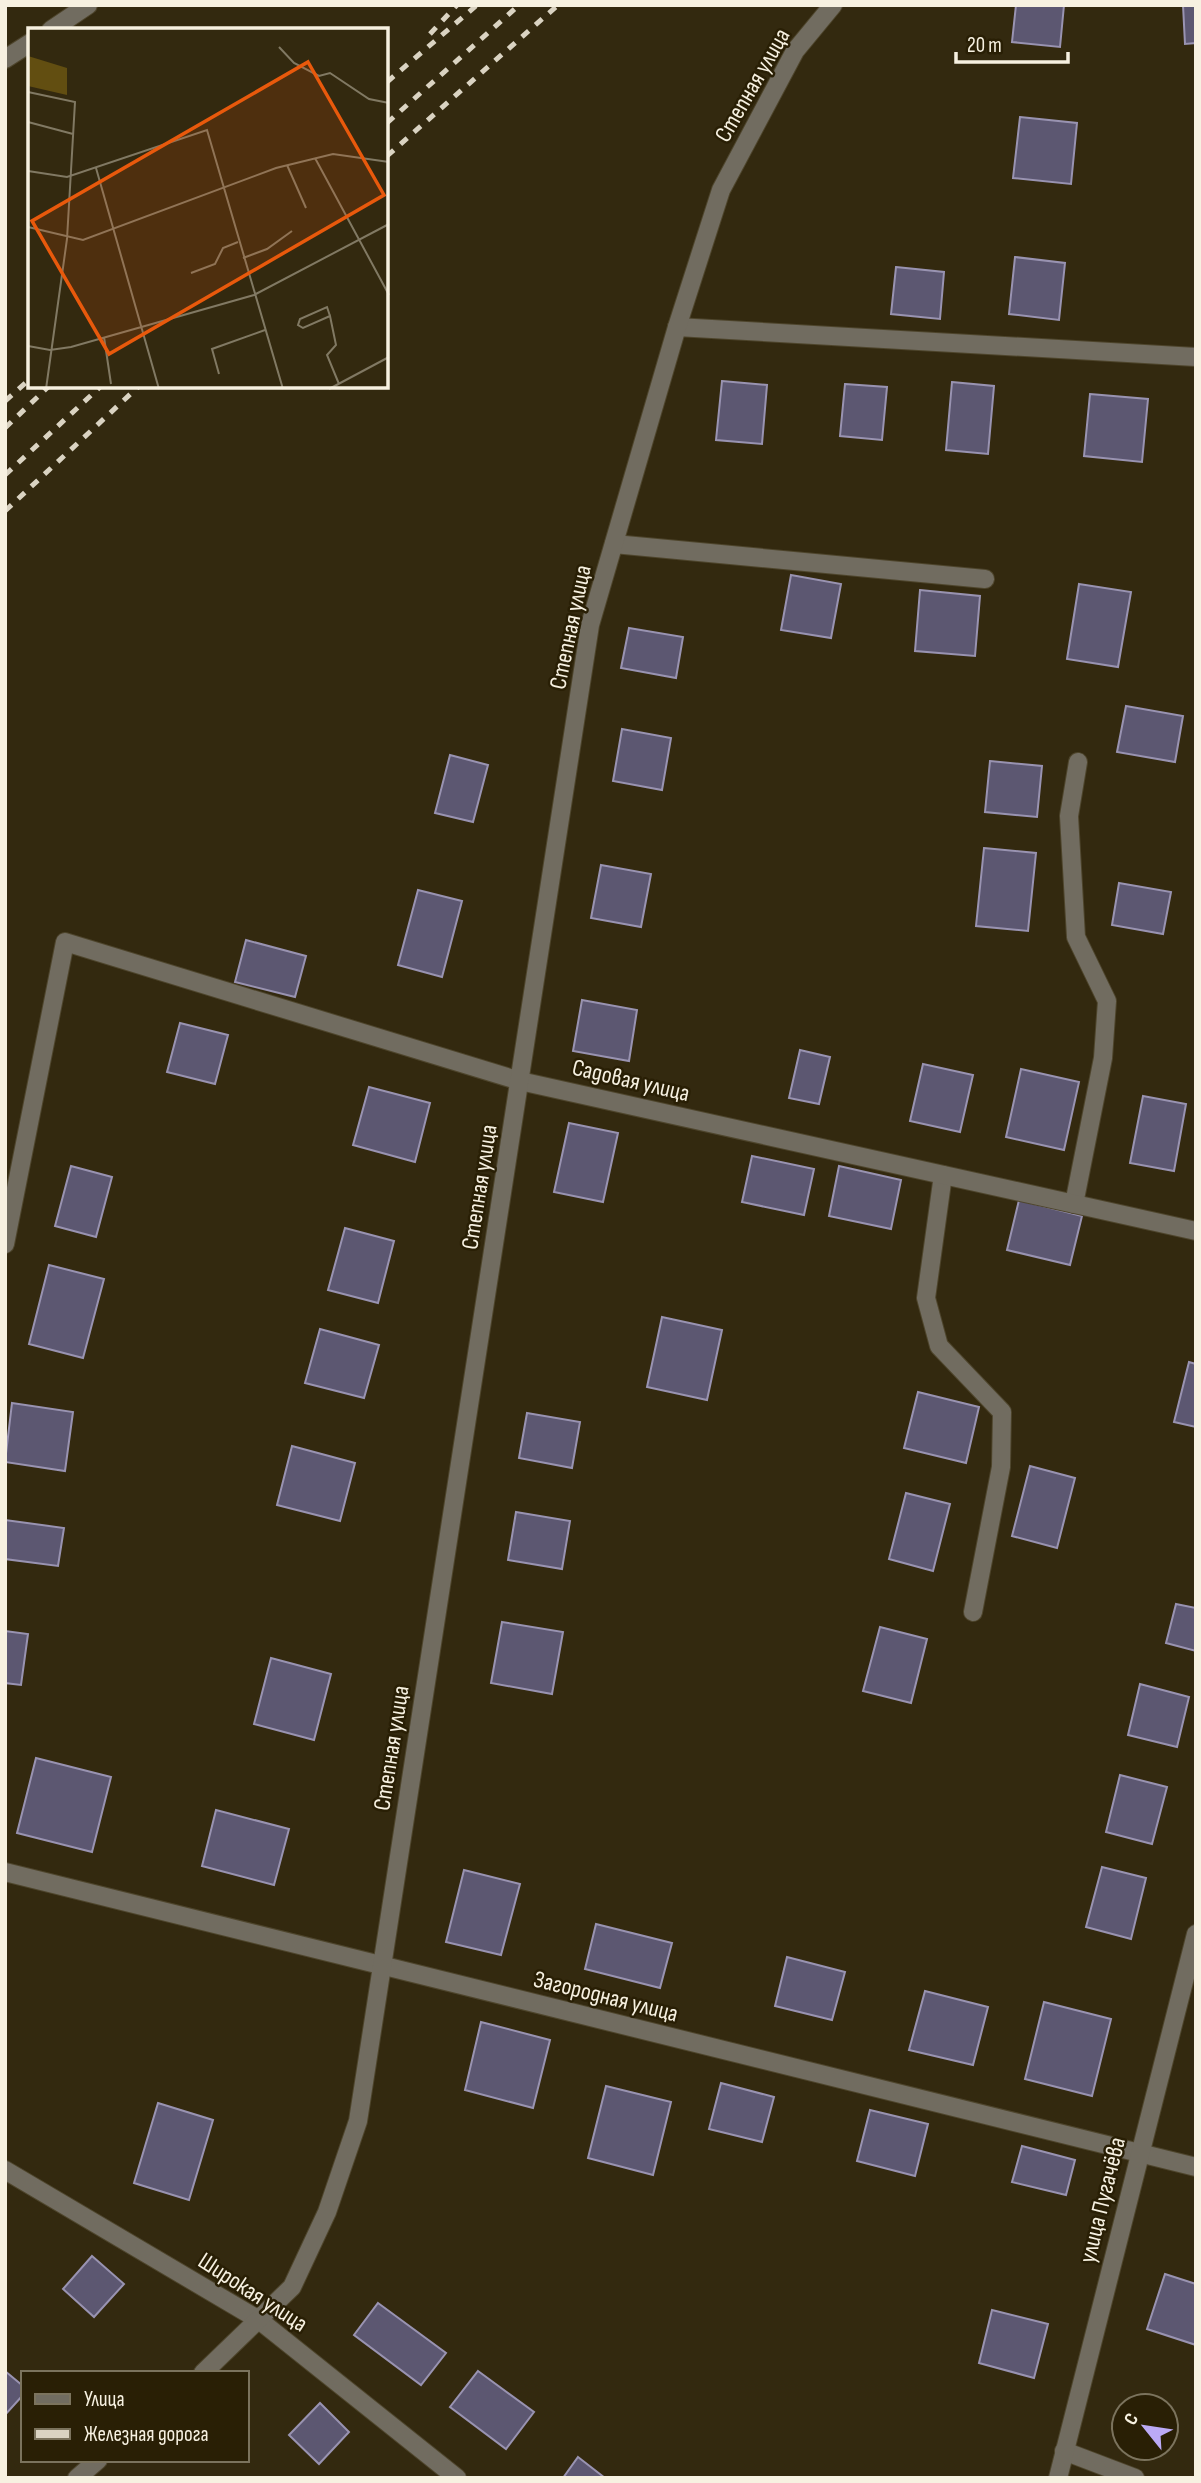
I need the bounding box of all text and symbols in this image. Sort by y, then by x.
scale bar [956,21,1068,65]
street label: Степная улица [708,23,797,147]
inset map [28,28,388,388]
text: 20 m [967,33,1002,58]
street label: Степная улица [543,562,598,692]
street label: Садовая улица [569,1053,692,1108]
street label: Степная улица [455,1122,504,1252]
street label: Степная улица [367,1683,416,1813]
street label: Загородная улица [531,1965,681,2028]
street label: улица Пугачёва [1073,2134,1132,2266]
street label: Широкая улица [193,2246,313,2339]
legend [21,2371,248,2462]
text: Улица [84,2387,125,2412]
north arrow [1110,2392,1180,2462]
text: С [1119,2409,1144,2429]
text: Железная дорога [84,2422,209,2447]

